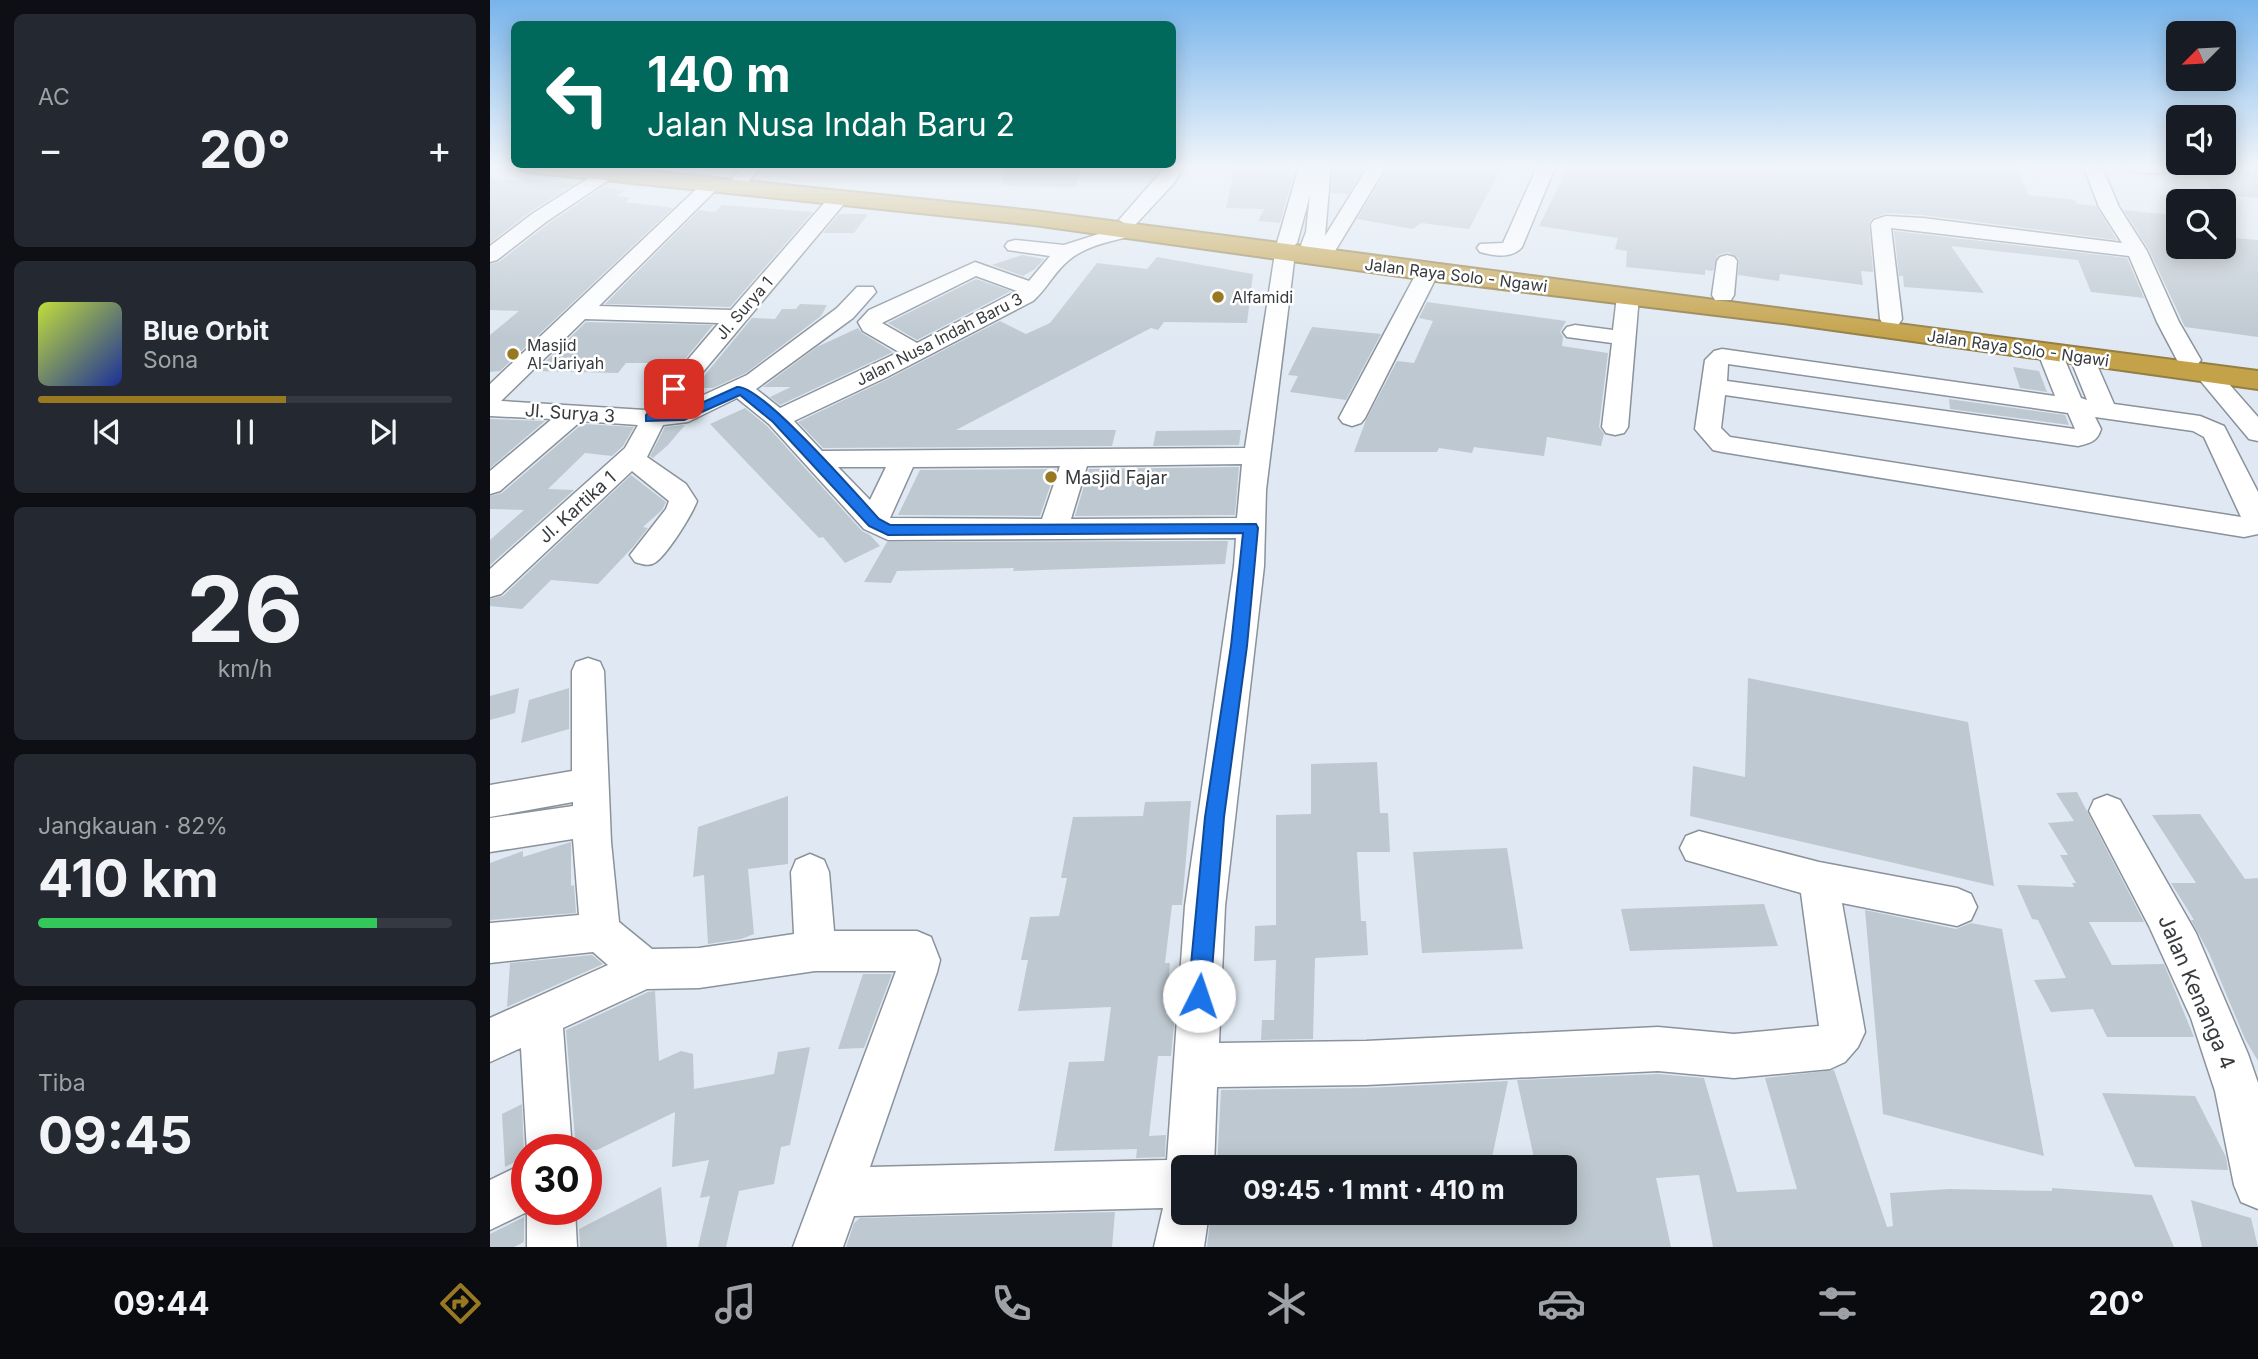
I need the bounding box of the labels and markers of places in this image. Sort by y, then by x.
place label: Alfamidi [1232,287,1293,307]
marker: Alfamidi [1210,289,1226,305]
place label: Masjid Al-Jariyah [527,335,604,373]
marker: Masjid Al-Jariyah [505,346,521,362]
pin [644,359,704,419]
place label: Masjid Fajar [1065,467,1167,488]
marker: Masjid Fajar [1043,469,1059,485]

